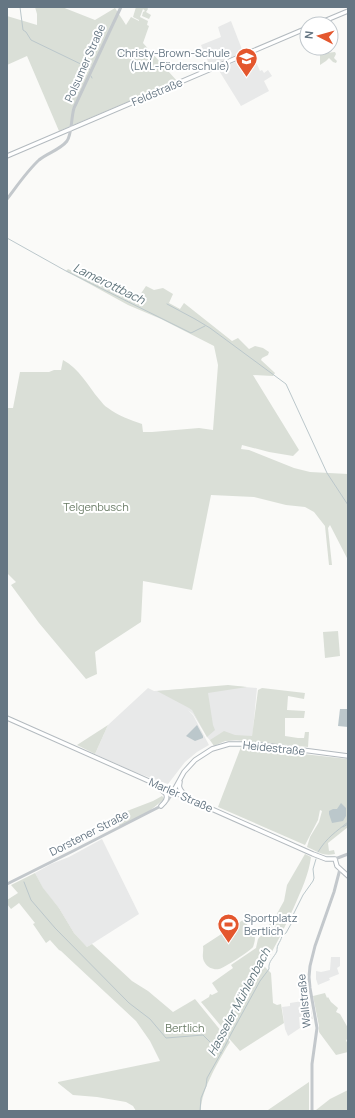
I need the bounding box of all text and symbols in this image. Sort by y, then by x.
north arrow [299,16,339,56]
street label: Polsumer Straße [61,21,109,104]
text: N [301,30,316,40]
place label: Christy-Brown-Schule (LWL-Förderschule) [117,45,231,73]
school or university icon: Christy-Brown-Schule (LWL-Förderschule) [233,46,259,79]
street label: Feldstraße [129,74,185,109]
water label: Lamerottbach [71,259,149,309]
park label: Telgenbusch [63,499,129,514]
street label: Heidestraße [242,737,306,758]
street label: Marler Straße [147,774,216,816]
street label: Dorstener Straße [47,806,131,859]
place label: Sportplatz Bertlich [244,910,298,938]
sports icon: Sportplatz Bertlich [216,911,242,944]
water label: Hasseler Mühlenbach [203,944,275,1059]
street label: Wallstraße [293,973,314,1029]
park label: Bertlich [165,1020,205,1035]

